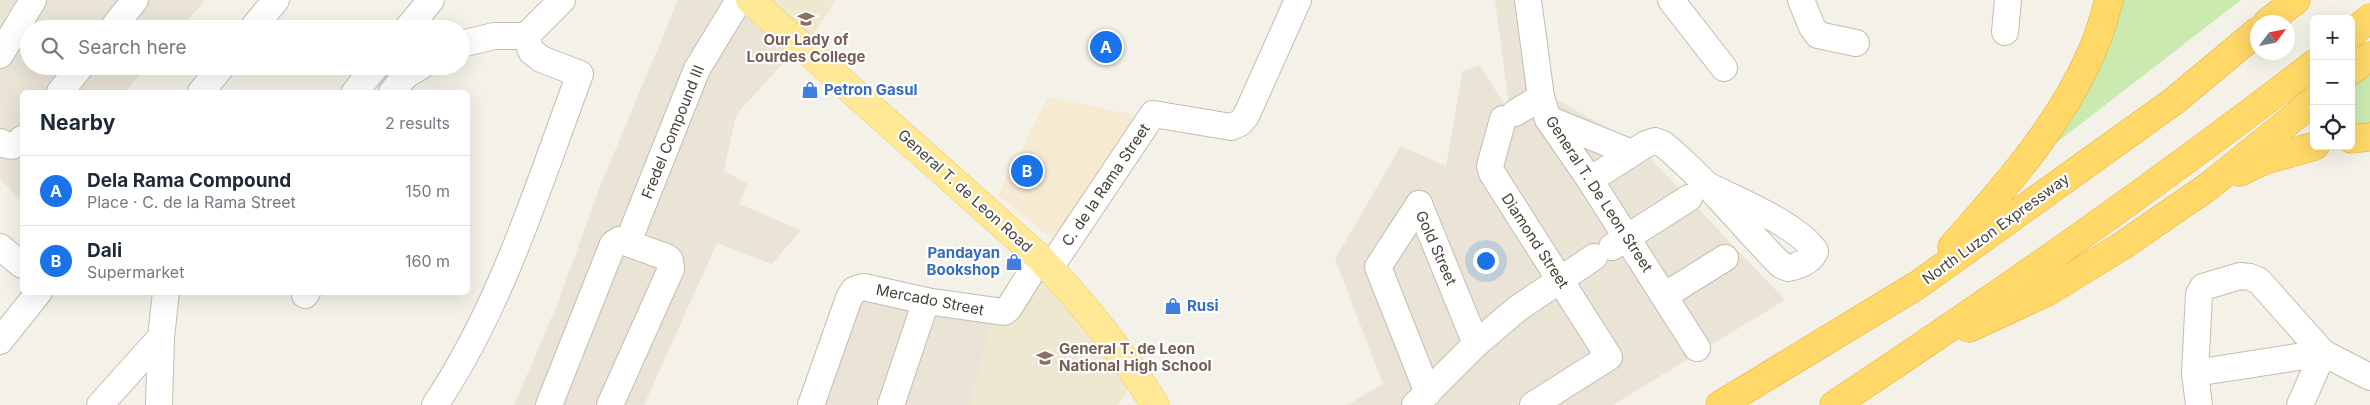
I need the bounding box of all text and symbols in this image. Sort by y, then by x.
school or university icon: Our Lady of Lourdes College [796,9,816,29]
north arrow [2250,15,2295,60]
map controls [2310,15,2355,150]
button: + [2310,15,2355,60]
search box [20,20,470,75]
pin: A [1090,28,1122,66]
place label: Our Lady of Lourdes College [747,30,865,66]
icon: search [38,34,66,62]
text: Search here [78,36,187,59]
button: − [2310,60,2355,105]
street label: Fredel Compound III [637,62,708,202]
shop icon: Petron Gasul [800,80,820,100]
place label: Petron Gasul [824,80,918,99]
button: locate [2310,105,2355,150]
text: Nearby [40,110,115,135]
street label: General T. De Leon Street [1542,112,1657,276]
text: 2 results [385,113,450,133]
street label: C. de la Rama Street [1057,120,1154,250]
street label: General T. de Leon Road [894,125,1037,256]
pin: B [1011,152,1043,190]
text: Dela Rama Compound [87,169,291,192]
street label: North Luzon Expressway [1919,169,2073,288]
text: A [50,181,62,201]
text: 150 m [405,181,450,201]
street label: Diamond Street [1498,190,1573,292]
text: Place · C. de la Rama Street [87,192,296,212]
street label: Gold Street [1412,208,1461,288]
text: Dali [87,239,122,262]
place label: Pandayan Bookshop [927,243,1000,279]
your location [1473,248,1499,274]
text: B [51,251,61,271]
text: 160 m [405,251,450,271]
shop icon: Pandayan Bookshop [1004,252,1024,272]
text: Supermarket [87,262,184,282]
street label: Mercado Street [875,280,986,319]
shop icon: Rusi [1163,296,1183,316]
place label: Rusi [1187,296,1219,315]
place label: General T. de Leon National High School [1059,339,1212,375]
school or university icon: General T. de Leon National High School [1035,348,1055,368]

